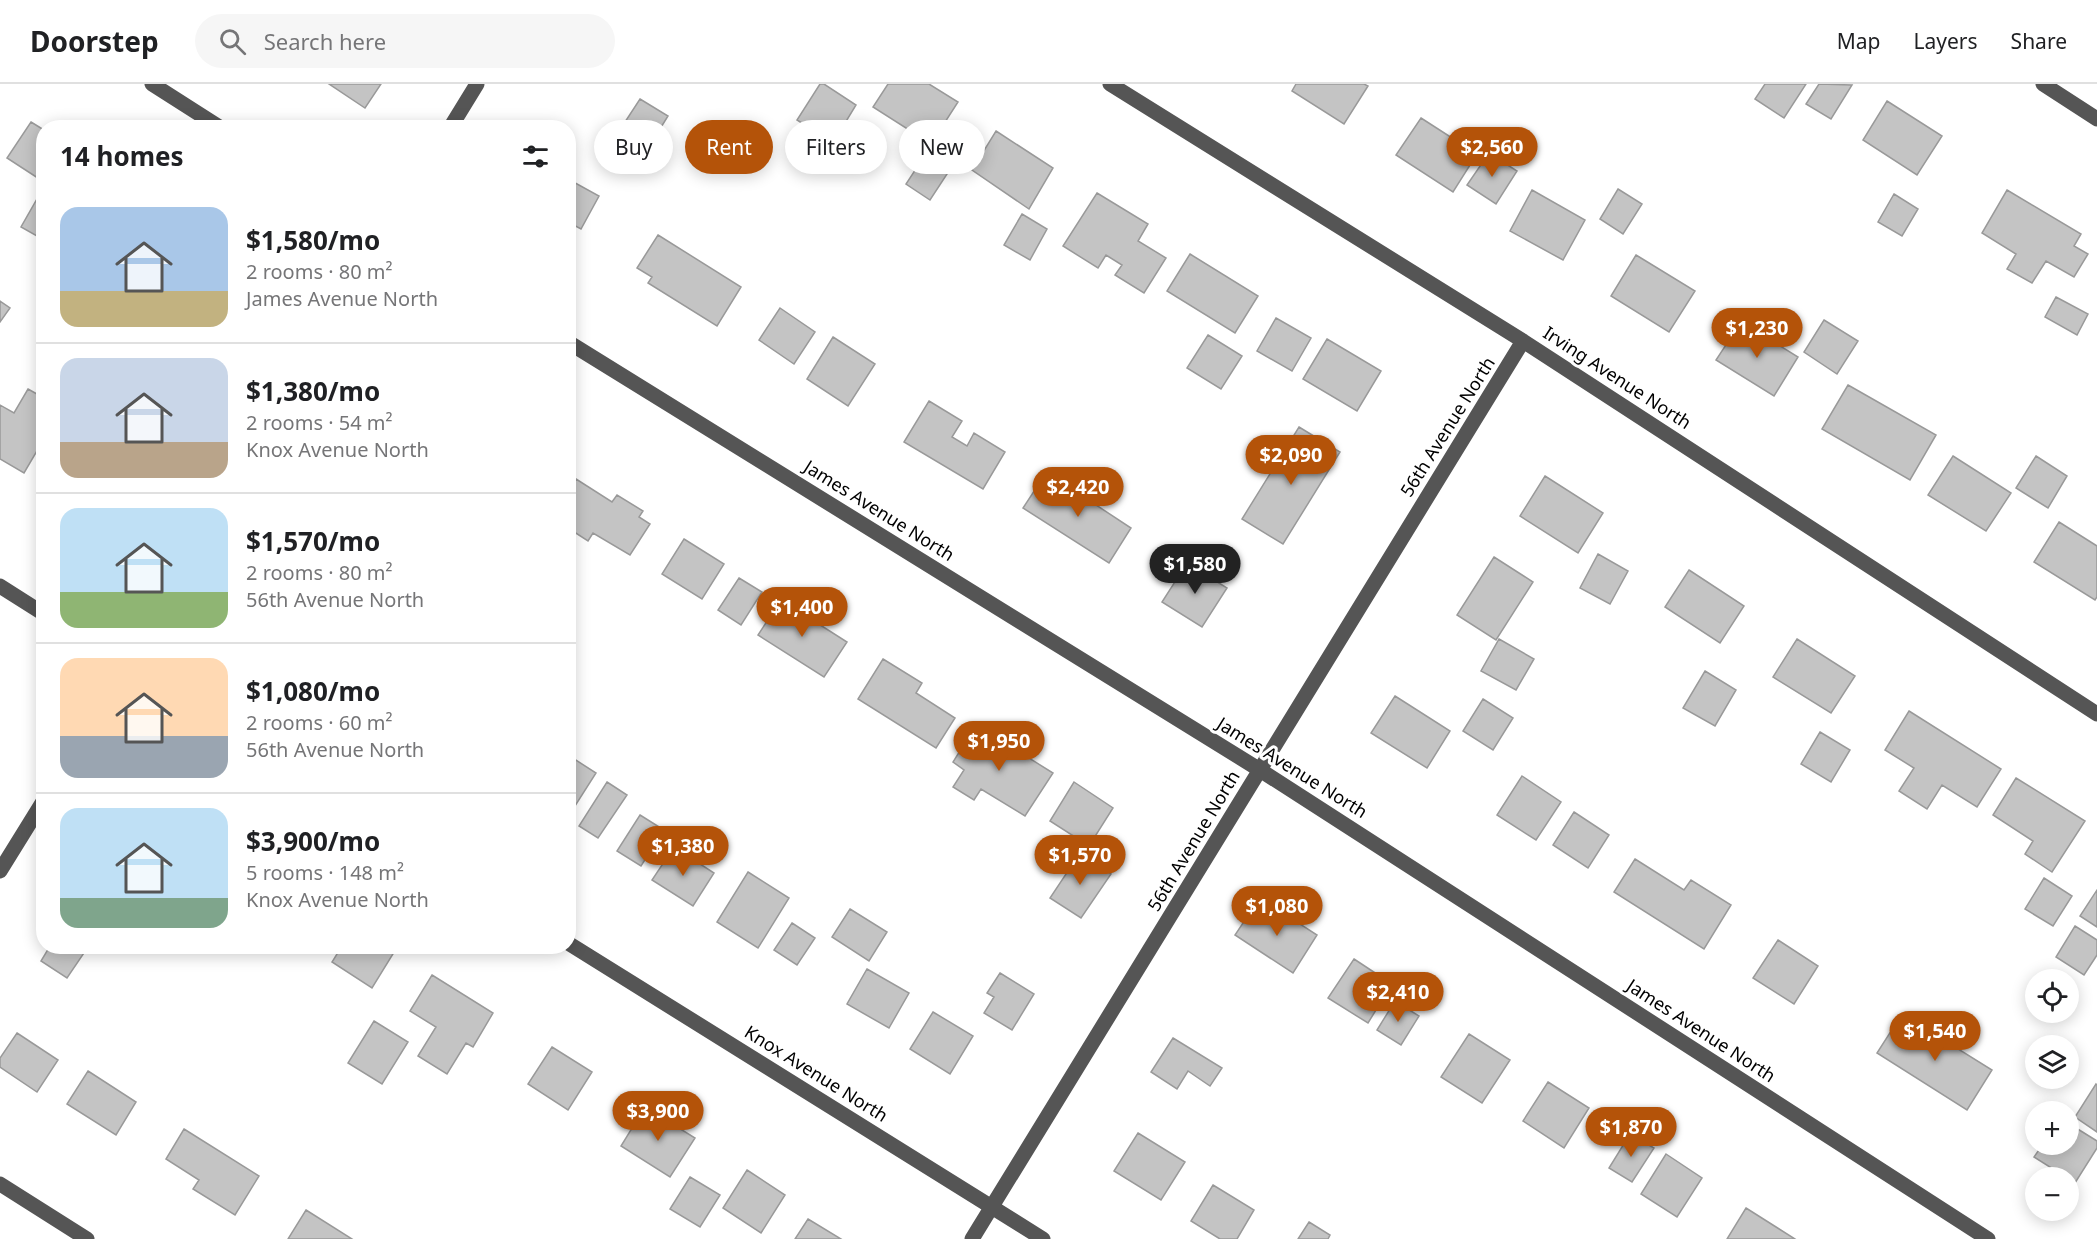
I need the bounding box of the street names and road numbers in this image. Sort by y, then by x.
street label: Irving Avenue North [1539,320,1696,434]
street label: 56th Avenue North [1394,352,1500,501]
street label: James Avenue North [798,453,959,566]
street label: James Avenue North [1211,710,1372,823]
street label: 56th Avenue North [1142,766,1245,915]
street label: James Avenue North [1621,972,1781,1087]
street label: Knox Avenue North [740,1019,893,1127]

